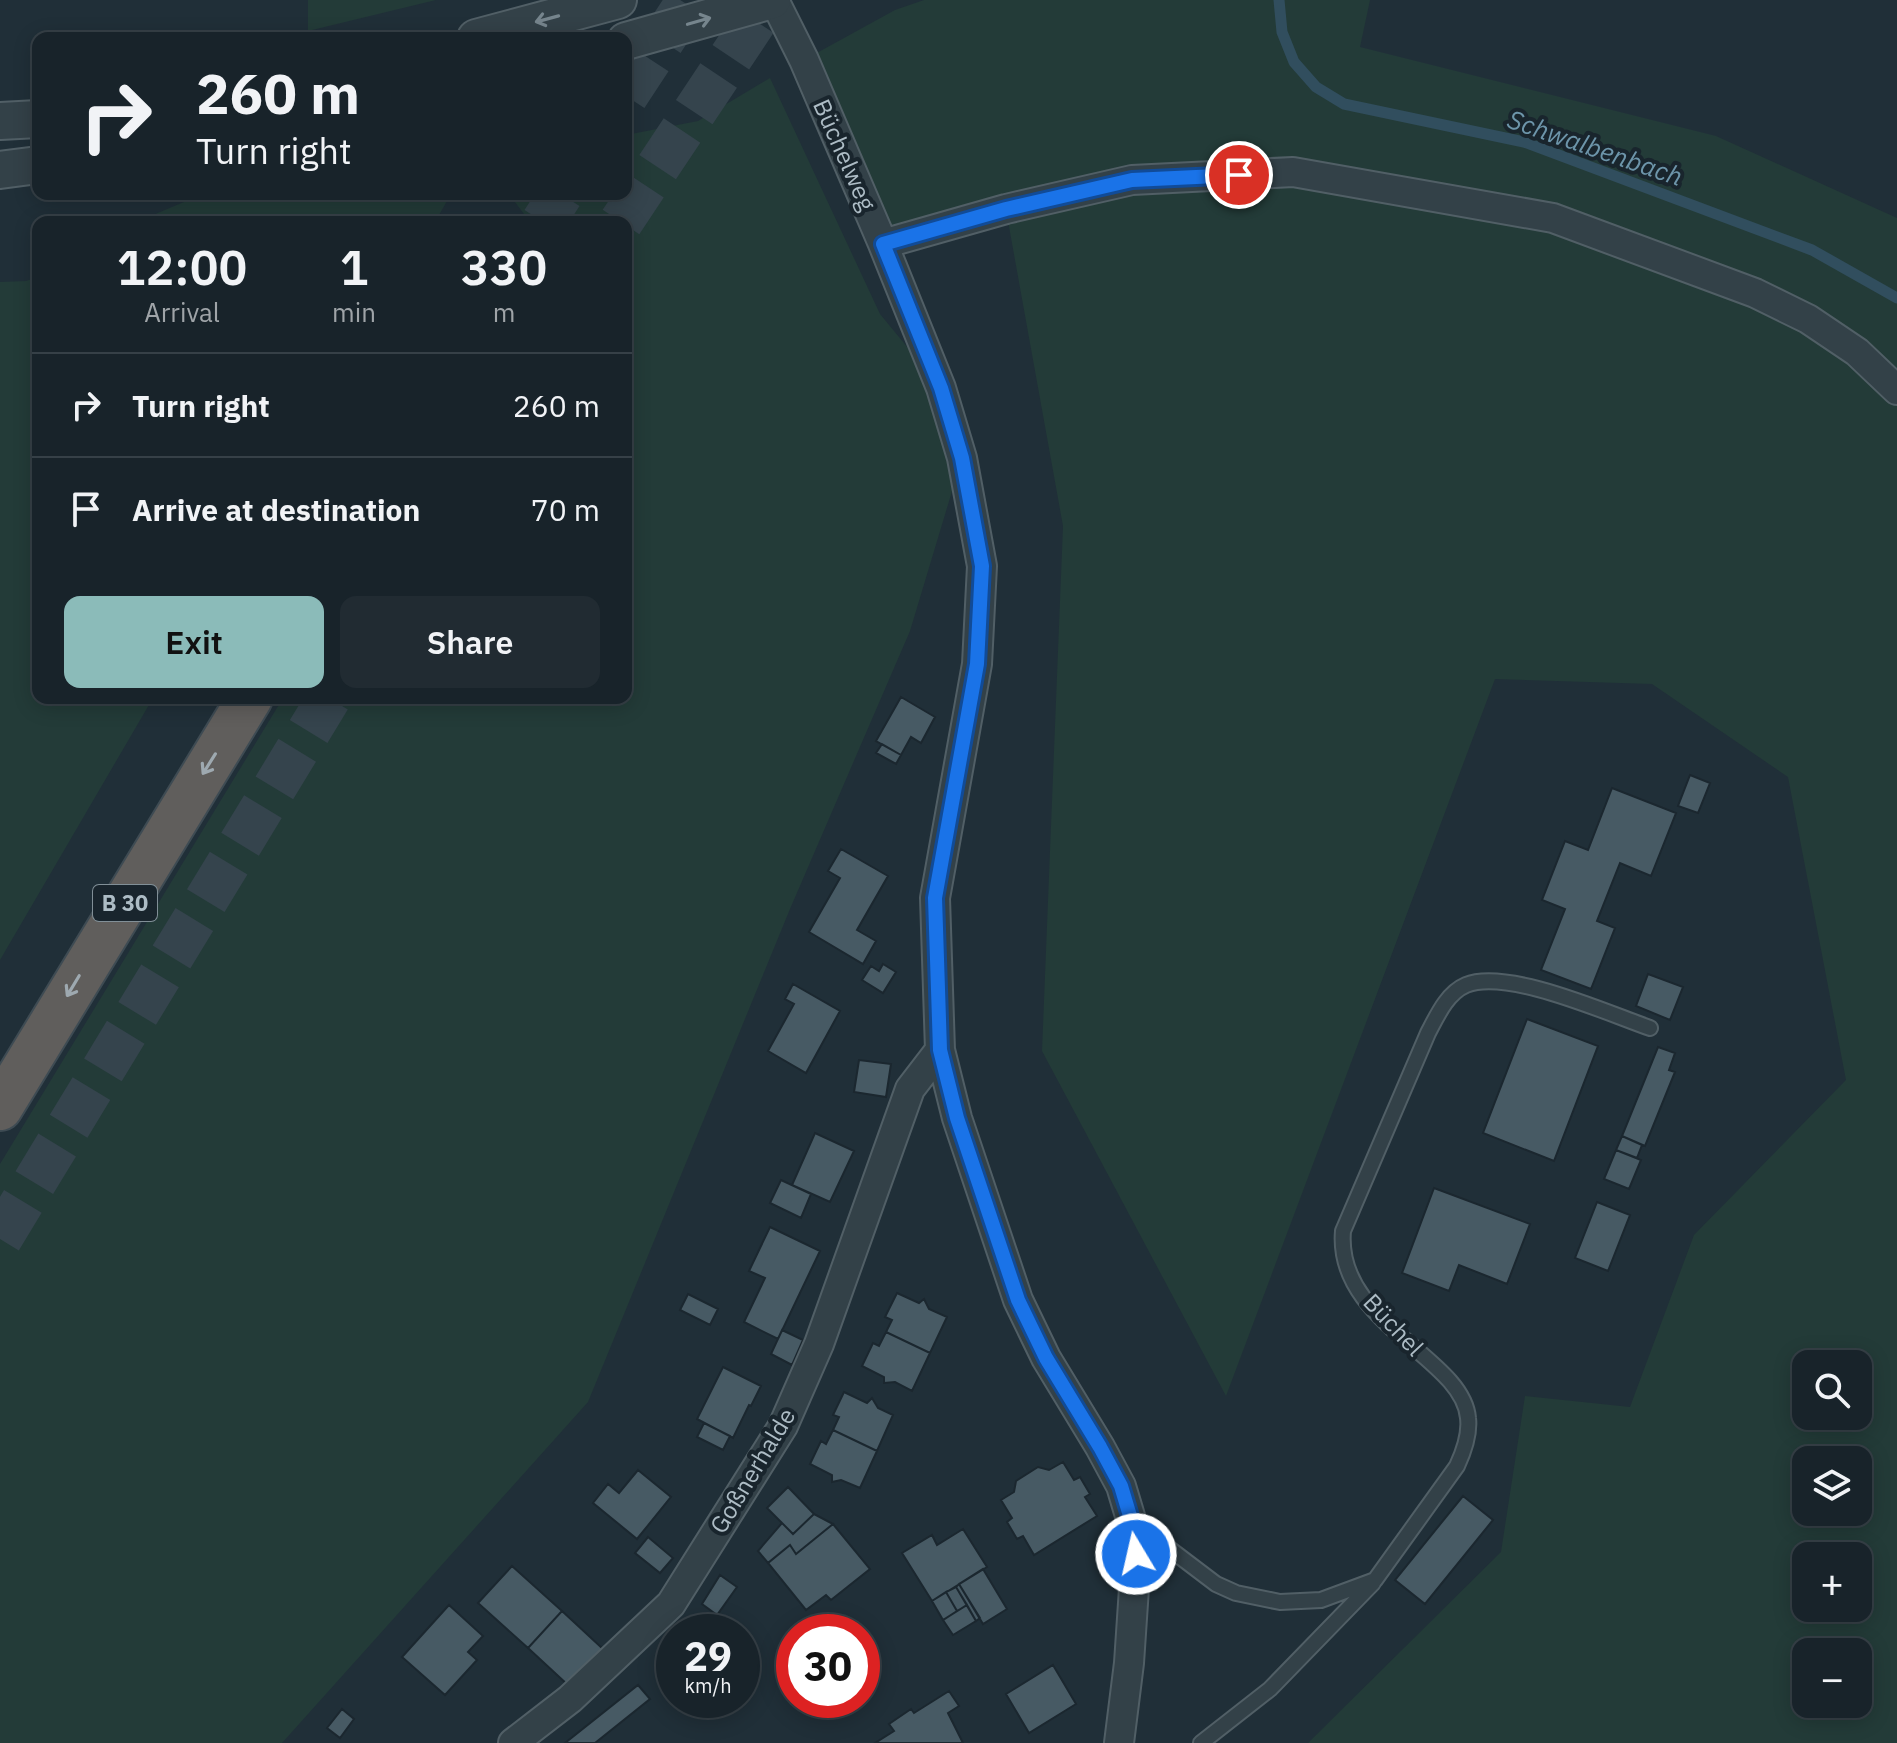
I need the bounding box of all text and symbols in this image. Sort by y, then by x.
one-way arrow [535,12,561,27]
one-way arrow [686,13,712,28]
text: 260 m [196,57,360,129]
icon: right [64,64,168,168]
street label: Büchelweg [806,94,884,216]
water label: Schwalbenbach [1503,101,1688,193]
text: Turn right [196,127,352,174]
pin [1205,141,1273,209]
icon: arrive [1217,153,1261,197]
text: 12:00 [117,236,247,298]
text: 1 [340,236,368,298]
text: 330 [461,236,547,298]
text: Arrival [144,295,220,329]
text: min [332,295,376,329]
text: m [493,295,515,329]
icon: right [64,383,108,427]
text: Turn right [132,386,270,425]
text: 260 m [513,386,600,425]
icon: arrive [64,487,108,531]
text: Arrive at destination [132,490,420,529]
text: 70 m [531,490,600,529]
button: Exit [64,596,324,688]
button: Share [340,596,600,688]
one-way arrow [201,753,218,775]
road number: B 30 [93,885,157,921]
one-way arrow [65,974,81,997]
street label: Büchel [1357,1286,1431,1363]
map controls [1792,1350,1872,1718]
button: search [1792,1350,1872,1430]
street label: Goßnerhalde [702,1402,802,1539]
button: layers [1792,1446,1872,1526]
position arrow [1094,1512,1178,1596]
button: + [1792,1542,1872,1622]
speed limit sign: 30 [776,1614,880,1718]
text: 29 [684,1630,732,1682]
button: − [1792,1638,1872,1718]
text: km/h [684,1672,732,1699]

